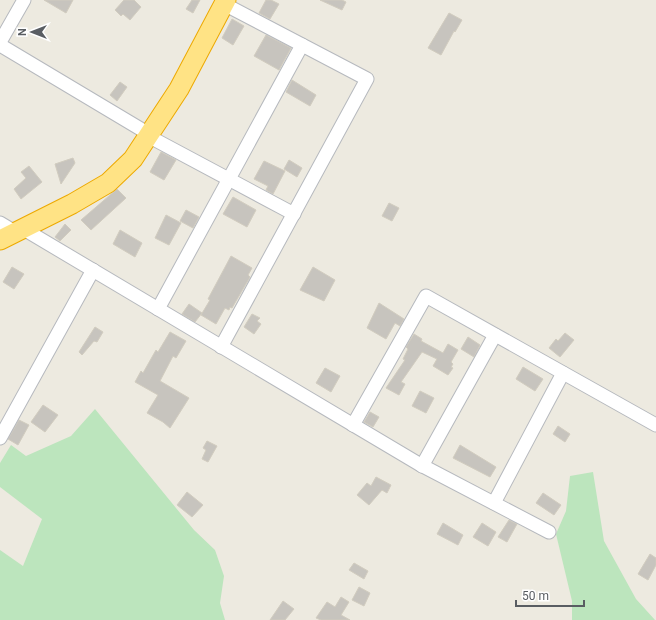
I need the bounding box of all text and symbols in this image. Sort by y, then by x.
north arrow [12,12,52,52]
text: N [16,28,29,36]
scale bar [516,582,584,608]
text: 50 m [522,589,549,603]

